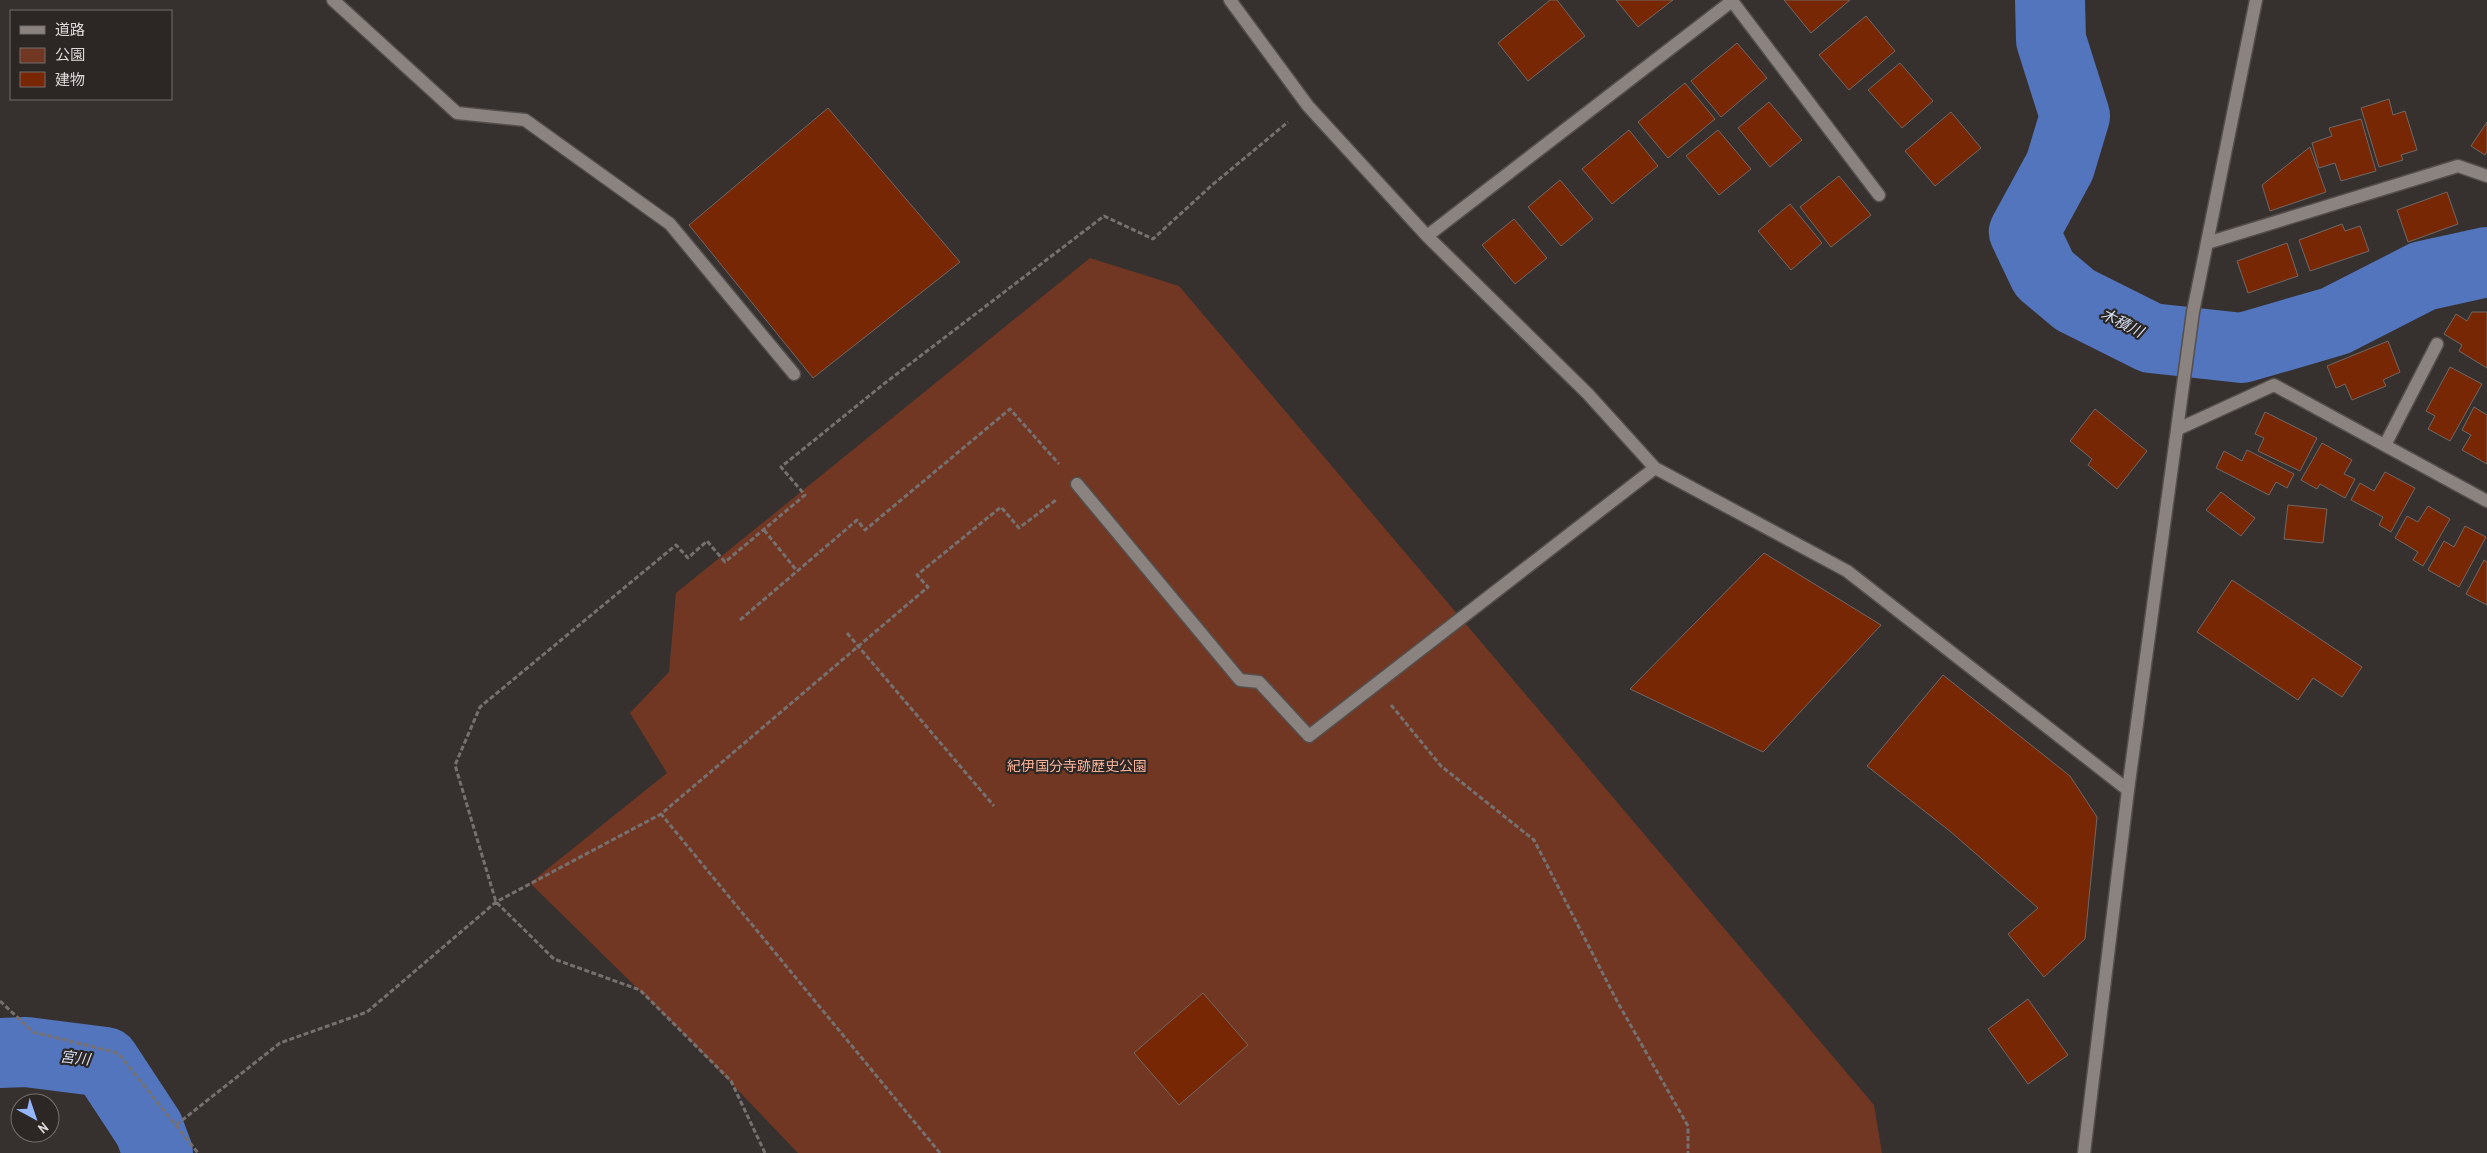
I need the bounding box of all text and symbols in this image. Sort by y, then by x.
legend [10,10,172,100]
text: 道路 [55,19,85,40]
text: 公園 [55,44,85,65]
text: 建物 [55,69,85,90]
water label: 木積川 [2097,303,2149,343]
park label: 紀伊国分寺跡歴史公園 [1007,757,1147,775]
water label: 宮川 [59,1045,93,1070]
north arrow [10,1093,60,1143]
text: N [34,1118,52,1138]

